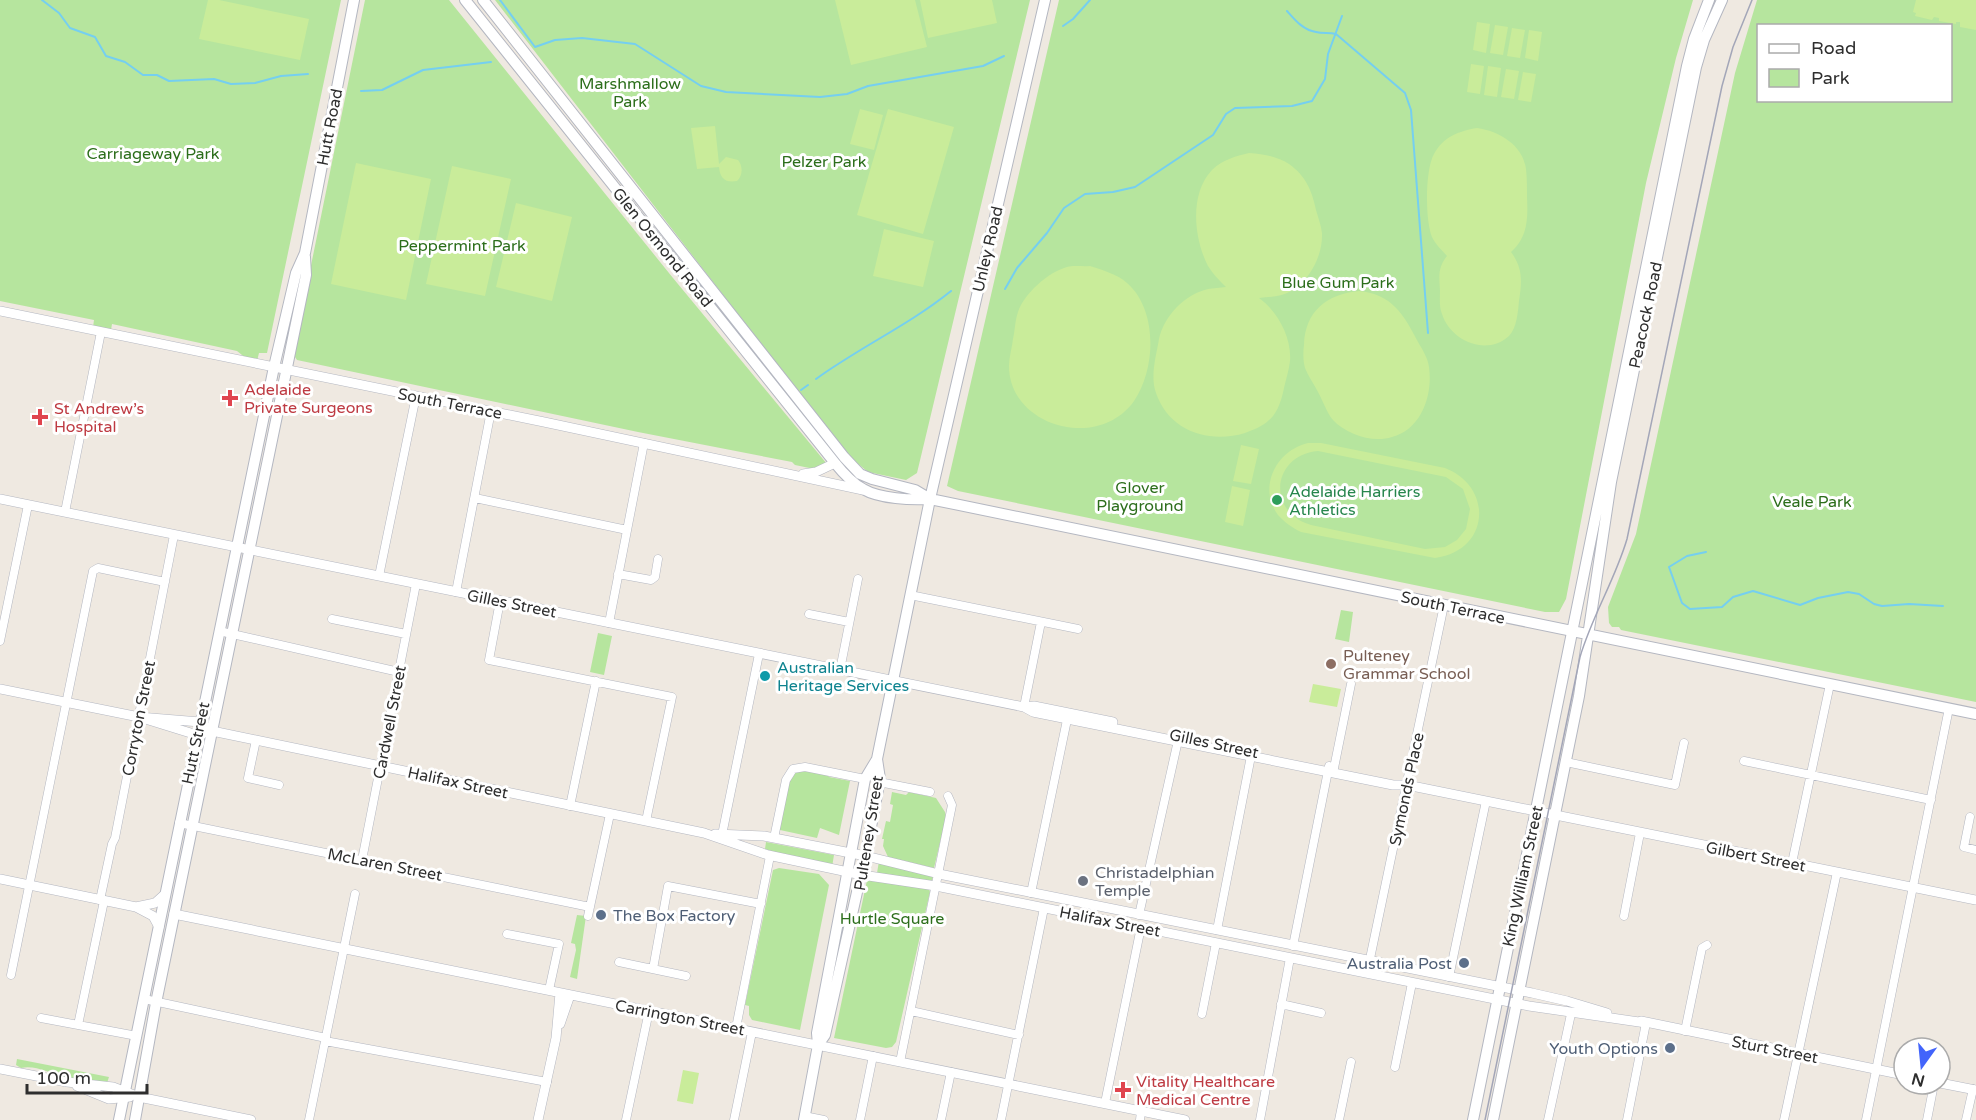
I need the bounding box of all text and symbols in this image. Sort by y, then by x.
legend [1757,24,1952,102]
text: Road [1811,37,1856,59]
text: Park [1811,67,1850,89]
park label: Marshmallow Park [579,74,681,112]
street label: Hutt Road [313,87,347,167]
park label: Carriageway Park [87,144,220,164]
park label: Pelzer Park [781,152,867,172]
street label: Glen Osmond Road [608,184,717,312]
street label: Unley Road [968,204,1008,294]
park label: Peppermint Park [398,236,526,256]
street label: Peacock Road [1625,260,1667,370]
park label: Blue Gum Park [1282,273,1395,293]
place label: Adelaide Private Surgeons [244,380,373,418]
street label: South Terrace [396,384,504,424]
marker: Adelaide Private Surgeons [221,389,239,407]
place label: St Andrew’s Hospital [54,399,144,437]
marker: St Andrew’s Hospital [31,408,49,426]
park label: Glover Playground [1096,478,1184,516]
place label: Adelaide Harriers Athletics [1289,482,1420,520]
park label: Veale Park [1772,492,1852,512]
marker: Adelaide Harriers Athletics [1270,493,1284,507]
street label: Gilles Street [465,586,558,622]
street label: South Terrace [1399,587,1507,629]
place label: Pulteney Grammar School [1343,646,1470,684]
marker: Pulteney Grammar School [1324,657,1338,671]
place label: Australian Heritage Services [777,658,909,696]
street label: Corryton Street [118,659,160,778]
street label: Cardwell Street [369,664,411,781]
marker: Australian Heritage Services [758,669,772,683]
street label: Hutt Street [177,700,214,786]
street label: Gilles Street [1167,725,1260,763]
street label: Symonds Place [1385,731,1429,848]
street label: Halifax Street [406,763,510,803]
street label: Pulteney Street [850,774,888,892]
street label: King William Street [1498,804,1548,949]
street label: Gilbert Street [1704,837,1807,876]
street label: McLaren Street [326,844,444,886]
place label: Christadelphian Temple [1095,863,1214,901]
marker: Christadelphian Temple [1076,874,1090,888]
street label: Halifax Street [1058,902,1162,942]
place label: The Box Factory [613,906,736,926]
marker: The Box Factory [594,908,608,922]
park label: Hurtle Square [840,909,944,929]
place label: Australia Post [1347,954,1452,974]
marker: Australia Post [1457,956,1471,970]
street label: Carrington Street [613,996,746,1040]
street label: Sturt Street [1730,1032,1820,1068]
north arrow [1892,1036,1952,1096]
place label: Youth Options [1549,1039,1658,1059]
marker: Youth Options [1663,1041,1677,1055]
scale bar [27,1057,147,1095]
text: 100 m [36,1067,91,1089]
text: N [1910,1068,1927,1091]
place label: Vitality Healthcare Medical Centre [1136,1072,1275,1110]
marker: Vitality Healthcare Medical Centre [1114,1081,1132,1099]

